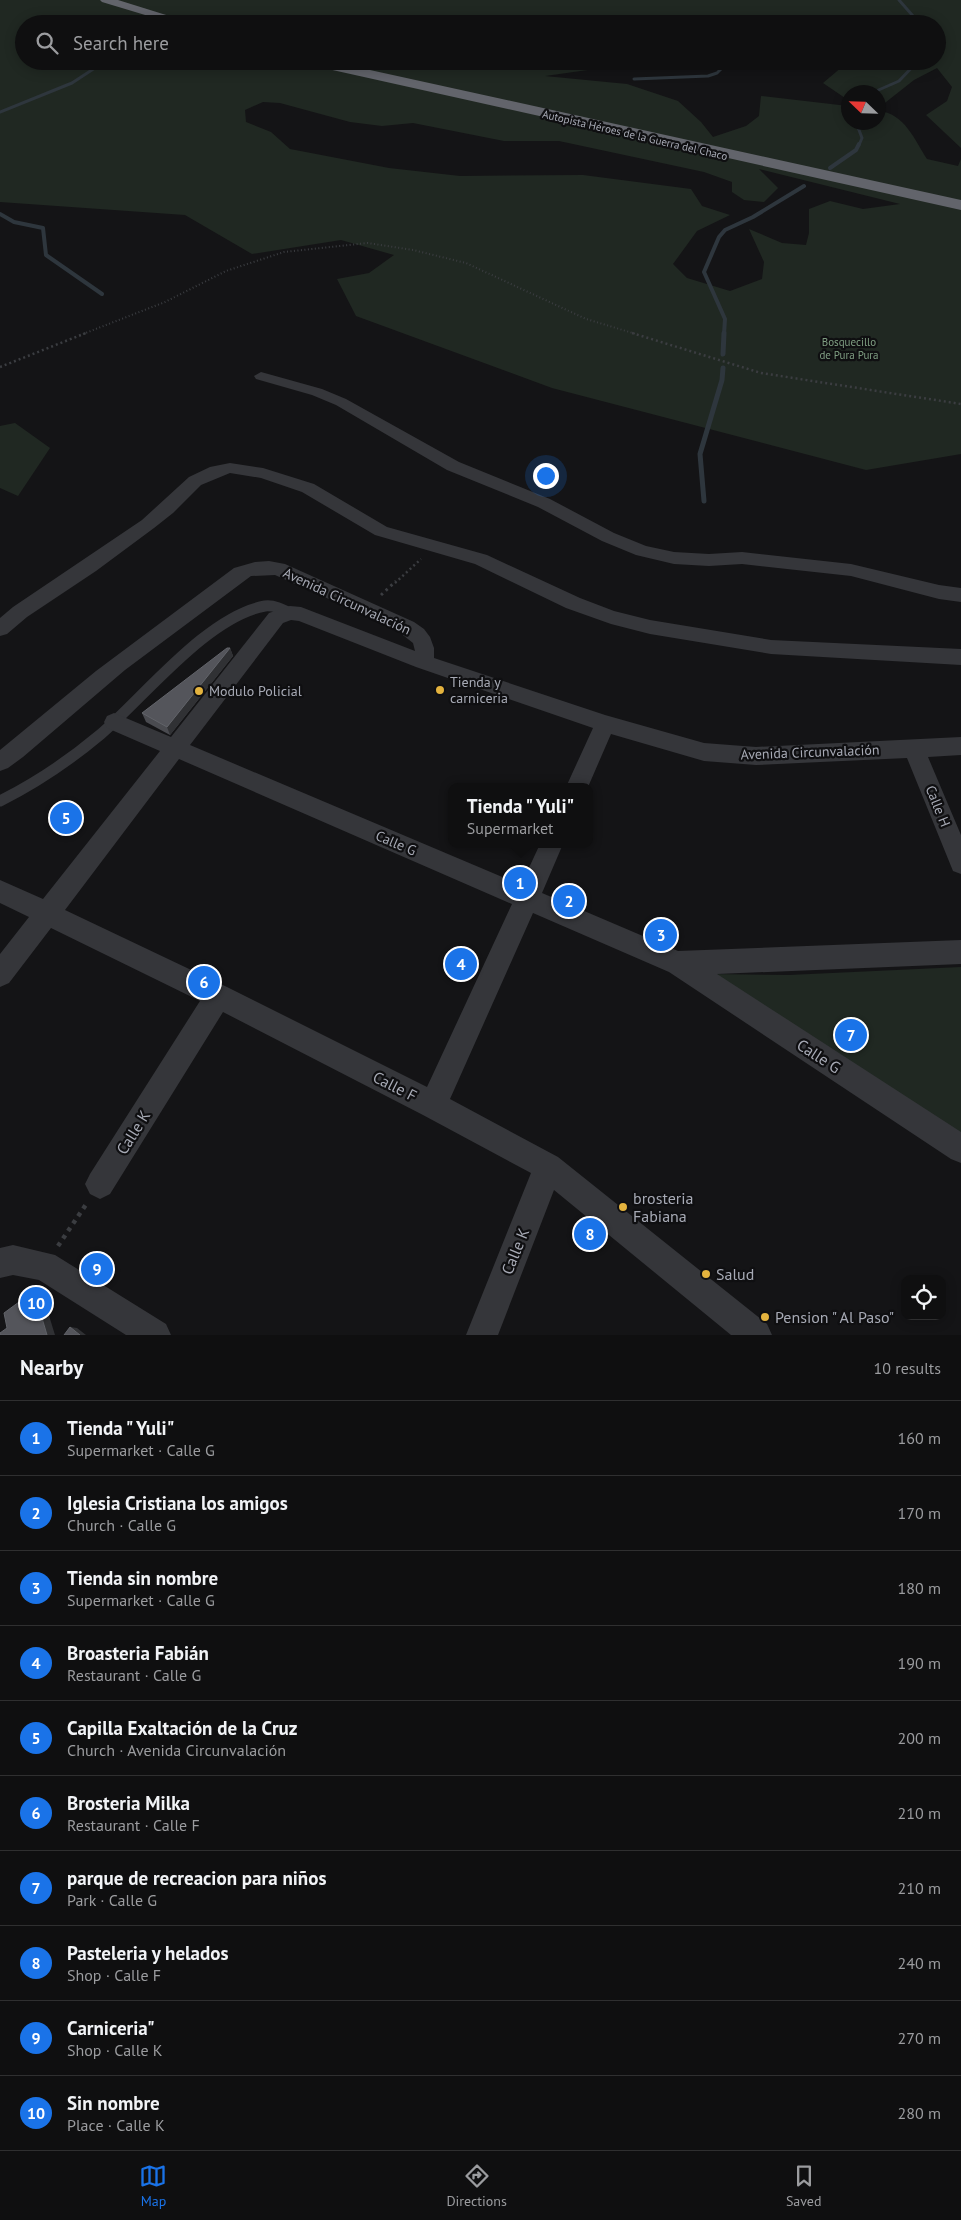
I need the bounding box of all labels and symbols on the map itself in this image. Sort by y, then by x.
north arrow [841,85,886,130]
street label: Autopista Héroes de la Guerra del Chaco [541,107,729,163]
park label: Bosquecillo de Pura Pura [819,335,879,362]
your location [533,463,559,489]
street label: Avenida Circunvalación [280,563,414,639]
place label: Tienda y carniceria [450,673,508,707]
place label: Modulo Policial [209,682,302,700]
marker: Tienda y carniceria [434,684,446,696]
marker: Modulo Policial [193,685,205,697]
street label: Avenida Circunvalación [740,741,880,763]
street label: Calle H [922,783,954,829]
pin: 5 [50,799,82,837]
street label: Calle G [373,826,419,860]
pin: 1 [504,864,536,902]
pin: 2 [553,882,585,920]
pin: 3 [645,916,677,954]
pin: 4 [445,945,477,983]
pin: 6 [188,963,220,1001]
pin: 7 [835,1016,867,1054]
street label: Calle G [793,1034,845,1078]
street label: Calle F [370,1066,420,1106]
street label: Calle K [112,1106,154,1158]
place label: brosteria Fabiana [633,1188,693,1226]
marker: brosteria Fabiana [617,1201,629,1213]
pin: 8 [574,1215,606,1253]
street label: Calle K [497,1225,533,1277]
pin: 9 [81,1250,113,1288]
place label: Salud [716,1264,754,1284]
marker: Salud [700,1268,712,1280]
pin: 10 [20,1284,52,1322]
place label: Pension " Al Paso" [775,1307,894,1327]
marker: Pension " Al Paso" [759,1311,771,1323]

